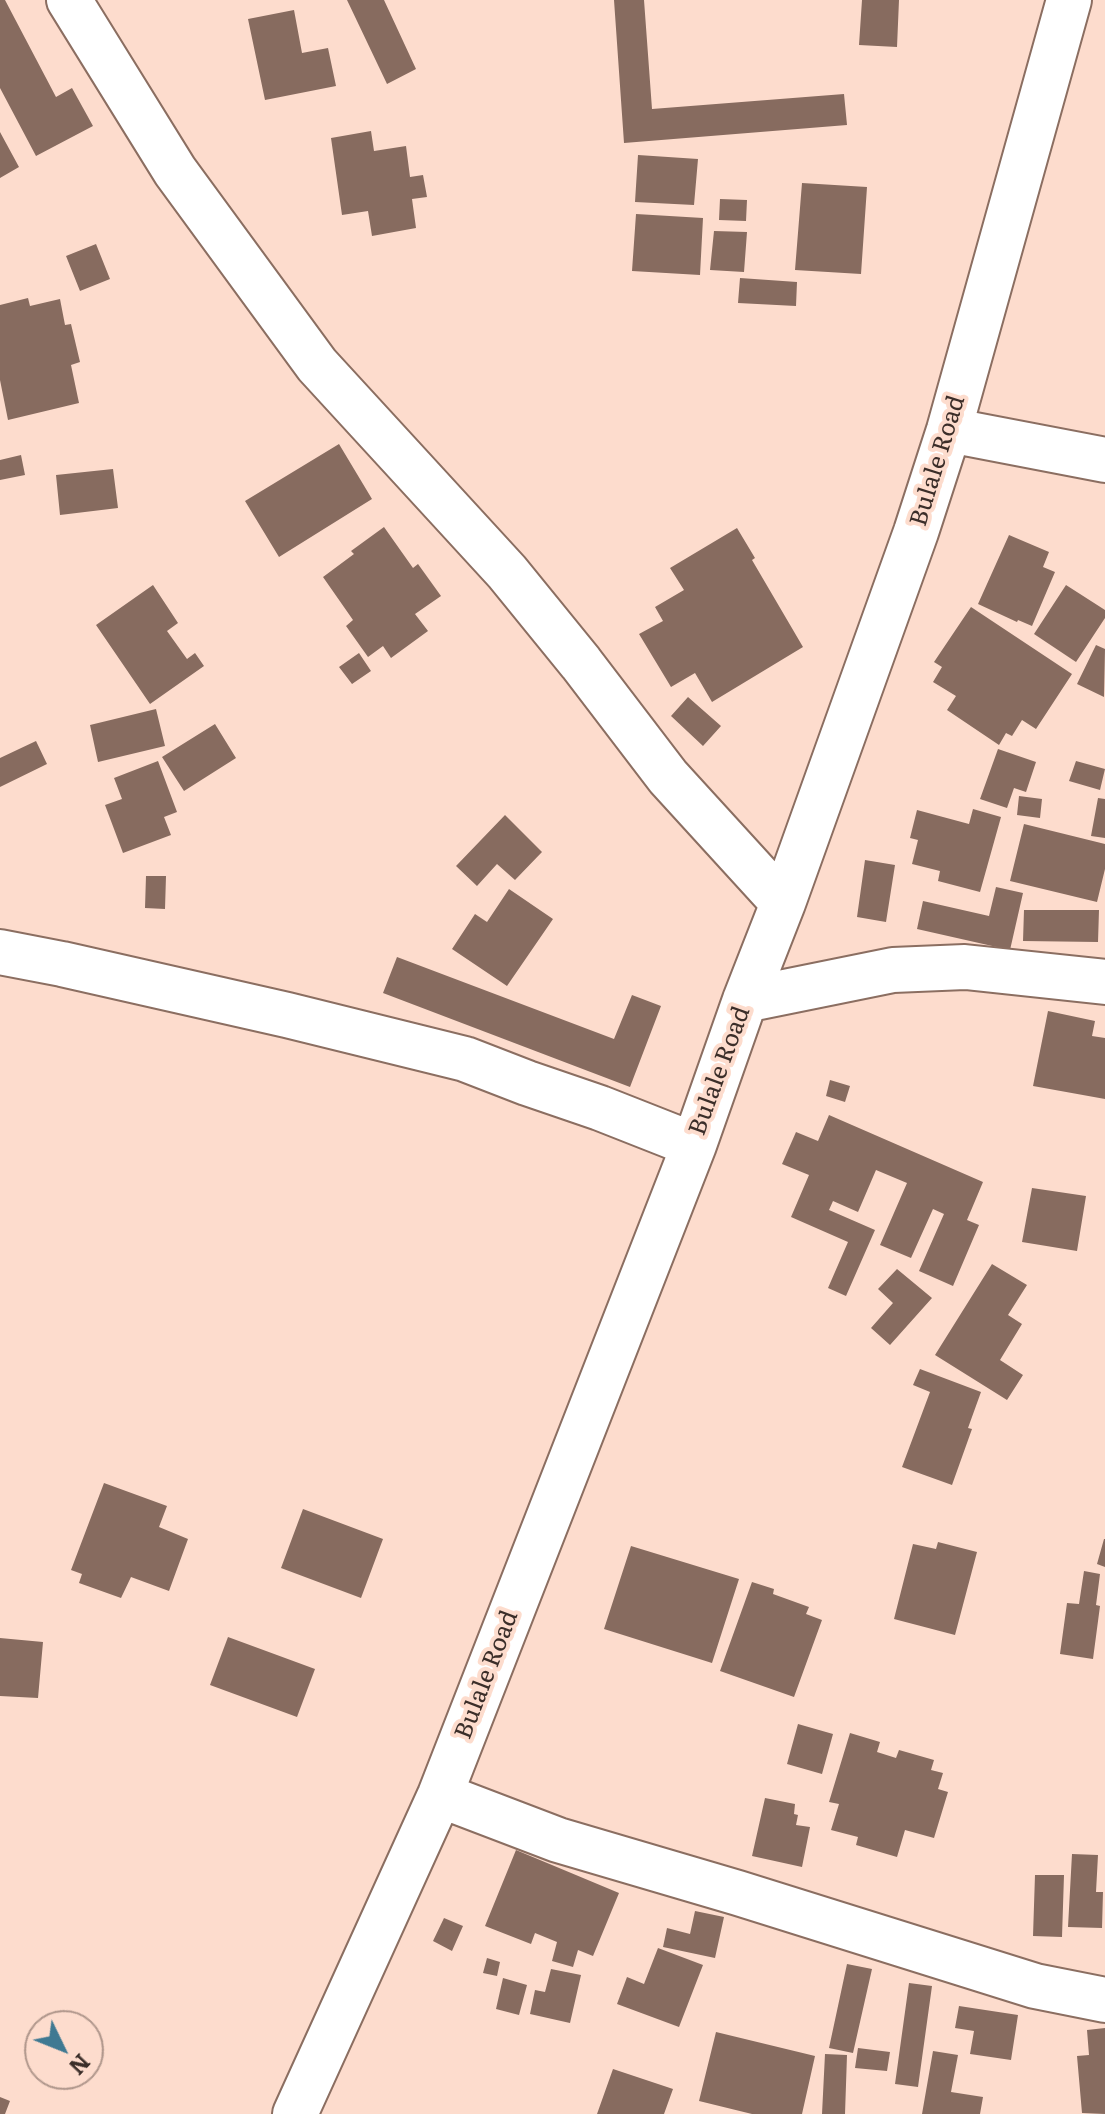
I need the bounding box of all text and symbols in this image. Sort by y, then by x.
street label: Bulale Road [904,392,972,530]
street label: Bulale Road [683,1002,757,1140]
street label: Bulale Road [449,1607,525,1743]
north arrow [24,2010,104,2090]
text: N [62,2047,99,2083]

